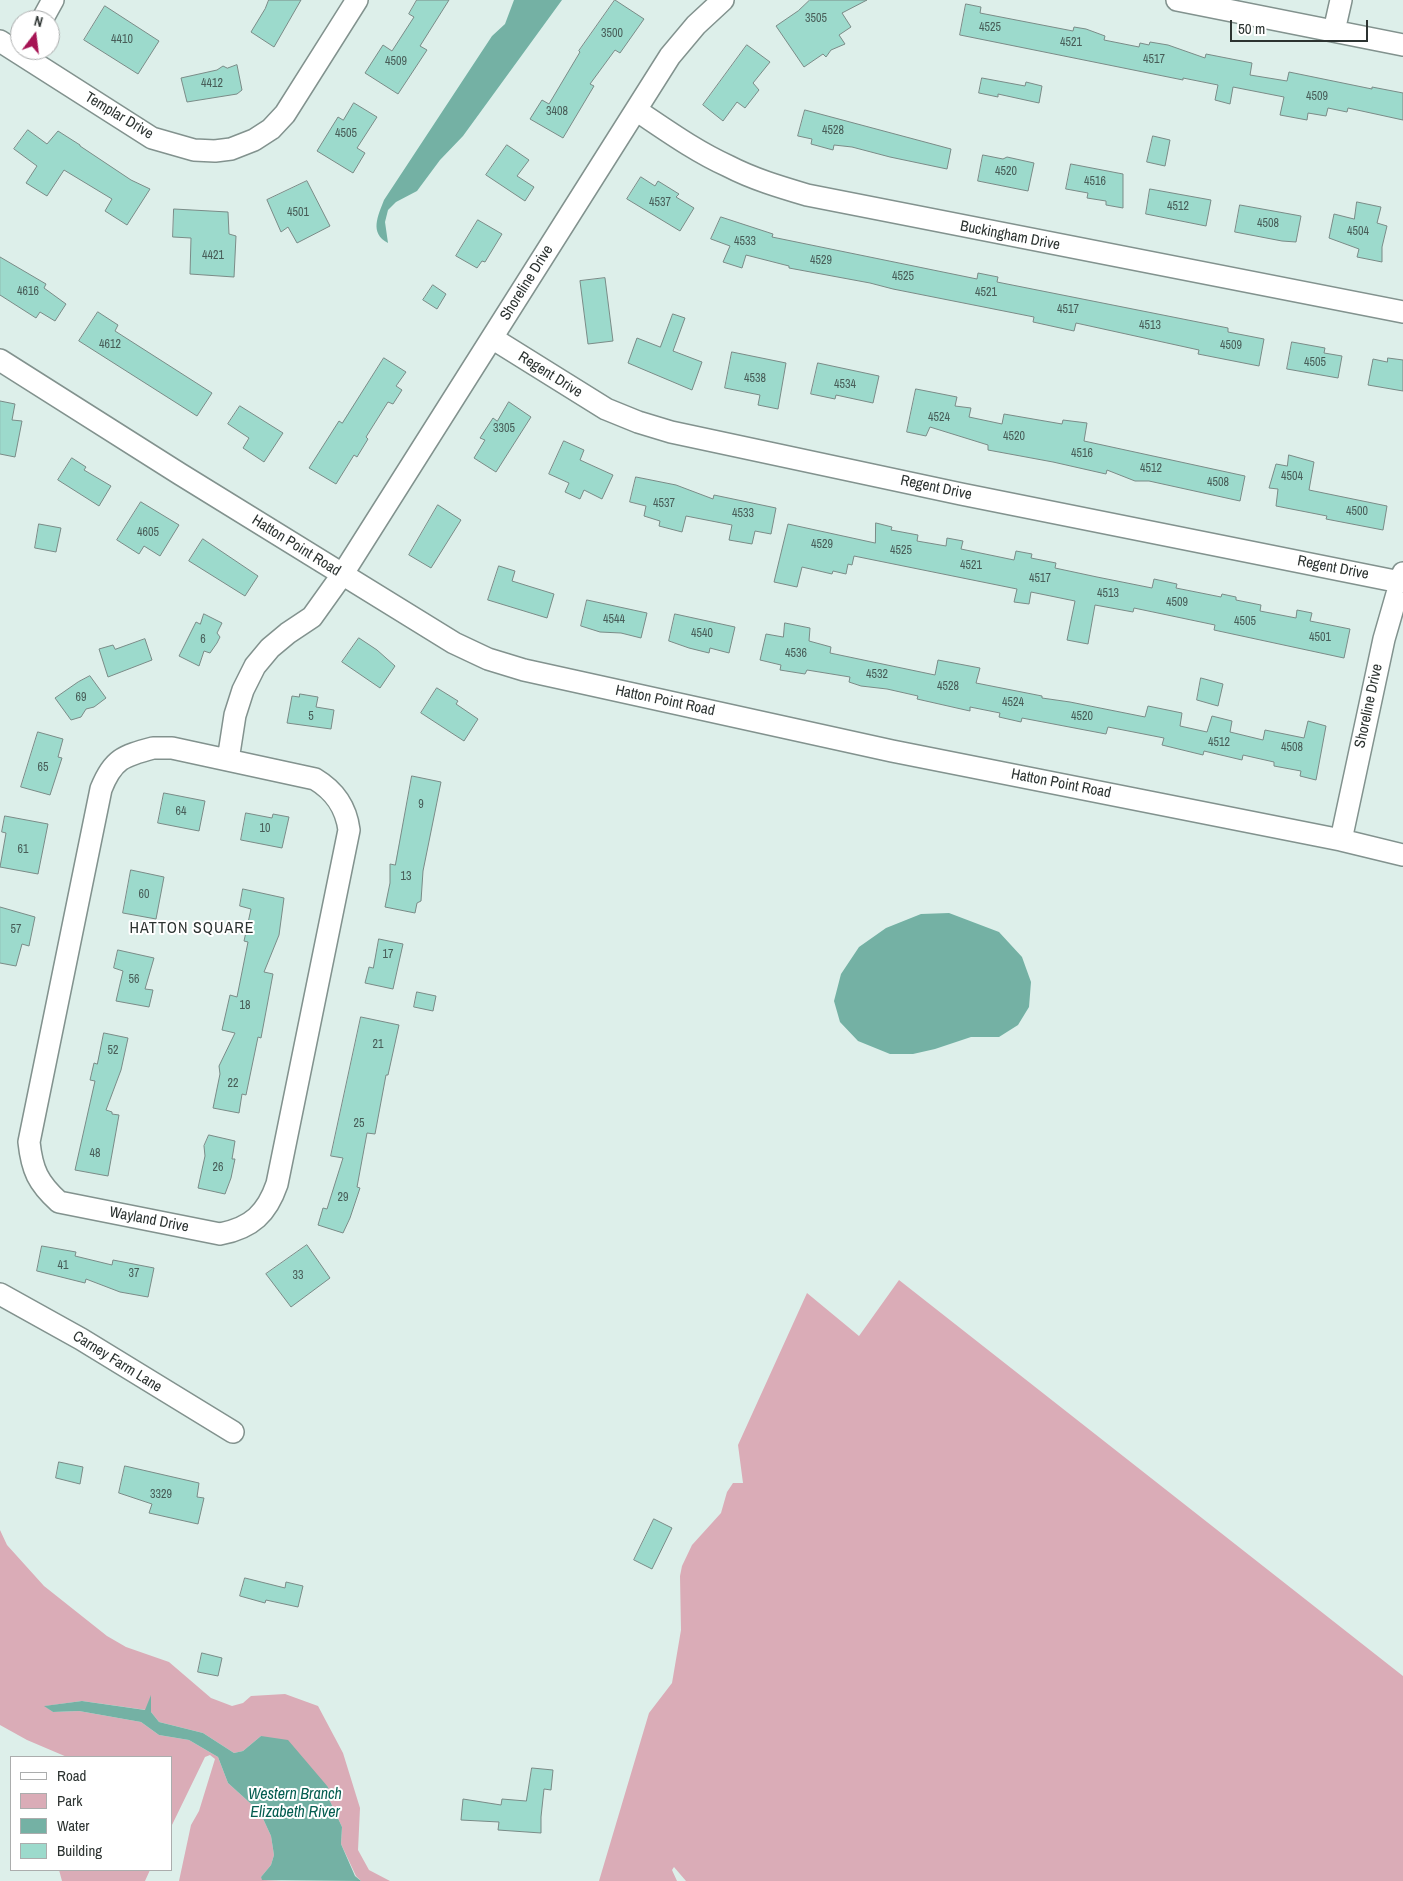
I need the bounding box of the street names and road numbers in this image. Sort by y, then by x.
street label: Templar Drive [82,89,156,143]
street label: Buckingham Drive [959,218,1061,254]
street label: Shoreline Drive [497,242,557,324]
street label: Regent Drive [515,348,585,402]
street label: Regent Drive [899,472,973,504]
street label: Hatton Point Road [248,512,344,580]
street label: Regent Drive [1296,552,1370,584]
street label: Shoreline Drive [1351,662,1387,750]
street label: Hatton Point Road [614,682,716,720]
street label: Hatton Point Road [1010,766,1112,802]
street label: Wayland Drive [108,1204,190,1236]
street label: Carney Farm Lane [69,1327,165,1397]

